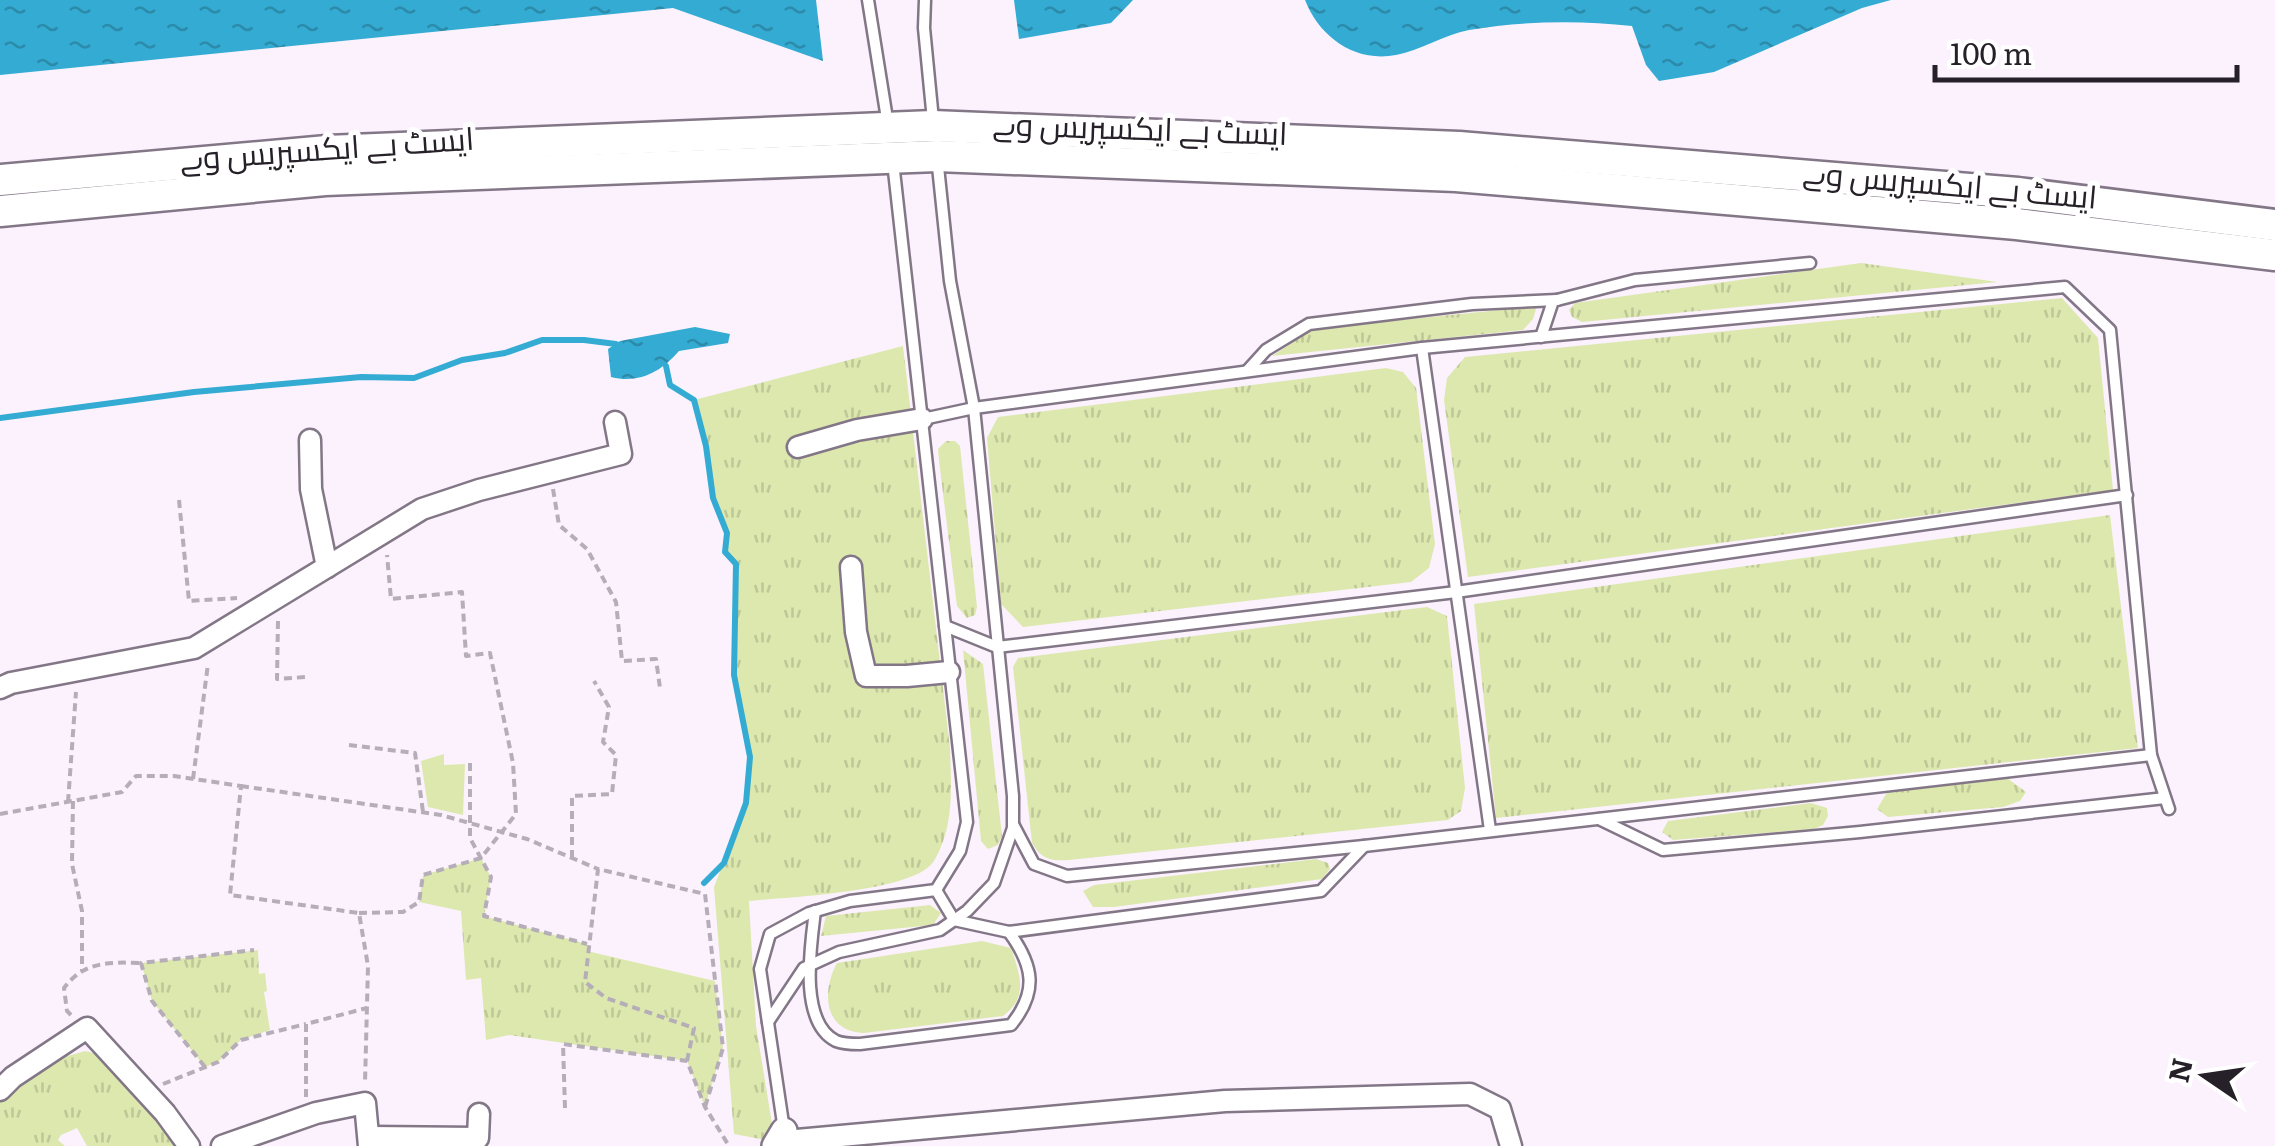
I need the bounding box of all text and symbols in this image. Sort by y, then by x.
scale bar [1935,20,2238,82]
text: 100 m [1950,30,2032,74]
street label: ایسٹ بے ایکسپریس وے [992,97,1288,155]
street label: ایسٹ بے ایکسپریس وے [178,112,476,180]
street label: ایسٹ بے ایکسپریس وے [1801,145,2099,219]
north arrow [2155,1026,2255,1126]
text: N [2156,1054,2202,1086]

